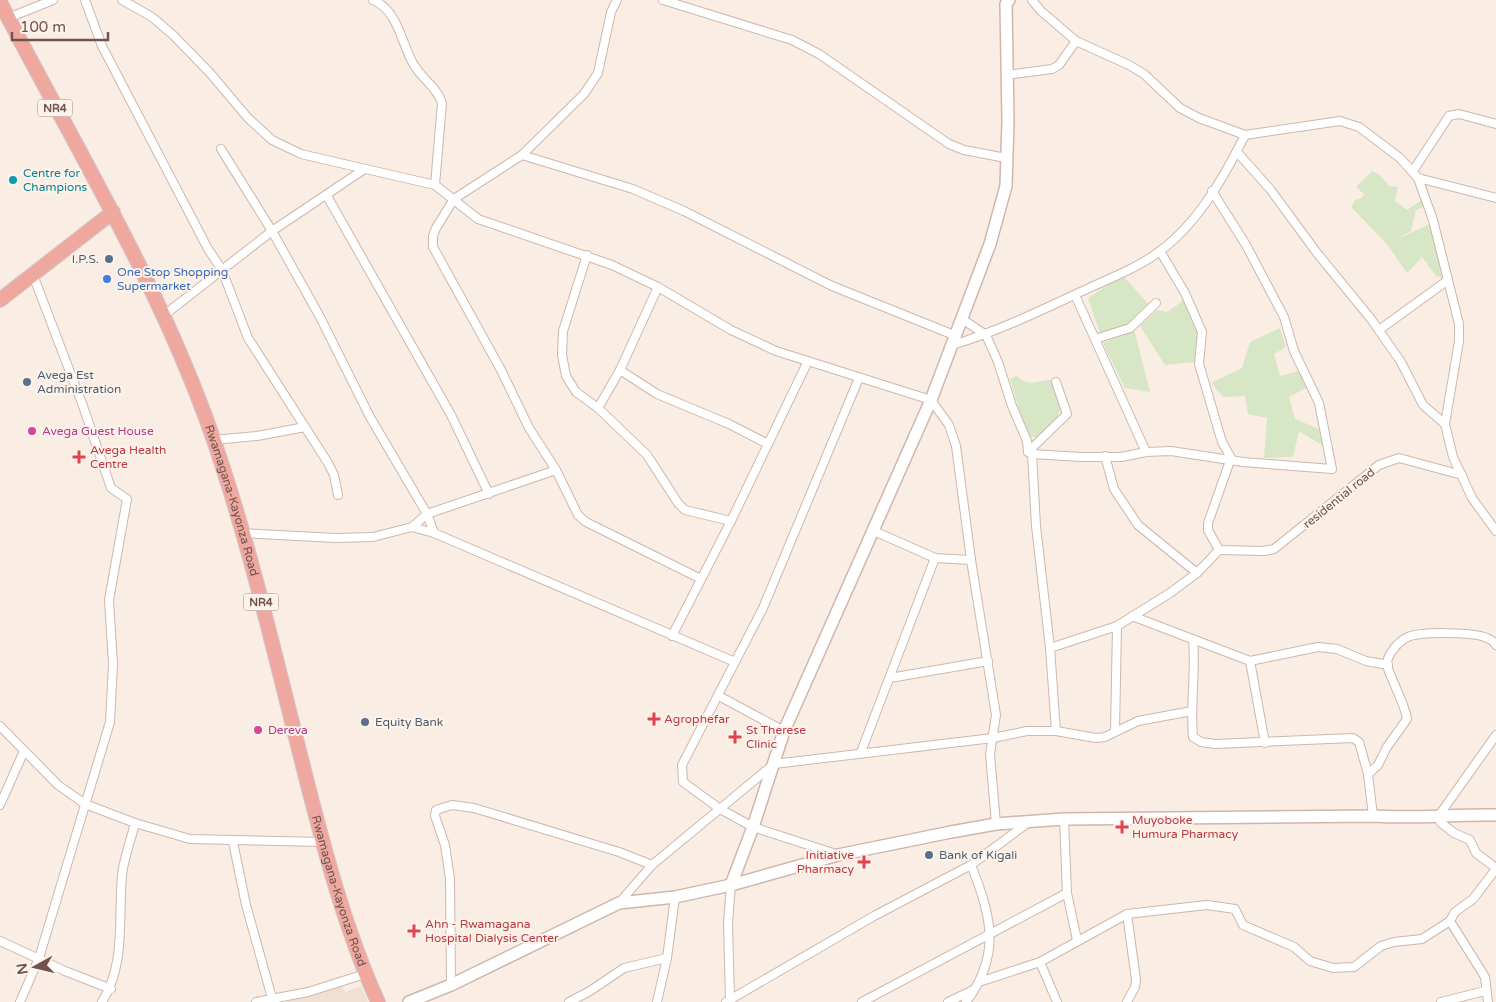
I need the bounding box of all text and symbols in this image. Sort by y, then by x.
scale bar [12,10,109,42]
text: 100 m [20,18,66,36]
road number: NR4 [38,100,72,116]
place label: Centre for Champions [23,166,88,194]
marker: Centre for Champions [7,174,19,186]
place label: I.P.S. [72,252,99,266]
marker: I.P.S. [103,253,115,265]
place label: One Stop Shopping Supermarket [117,265,228,293]
marker: One Stop Shopping Supermarket [101,273,113,285]
place label: Avega Est Administration [37,368,121,396]
marker: Avega Est Administration [21,376,33,388]
street label: Rwamagana-Kayonza Road [202,423,261,578]
place label: Avega Guest House [42,424,154,438]
marker: Avega Guest House [26,425,38,437]
place label: Avega Health Centre [90,443,166,471]
marker: Avega Health Centre [72,450,86,464]
street label: residential road [1300,465,1378,531]
road number: NR4 [244,594,278,610]
place label: Agrophefar [664,712,730,726]
marker: Agrophefar [648,713,660,725]
place label: Equity Bank [375,715,444,729]
marker: Equity Bank [359,716,371,728]
place label: Dereva [268,723,308,737]
place label: St Therese Clinic [746,723,806,751]
marker: Dereva [252,724,264,736]
marker: St Therese Clinic [728,730,742,744]
place label: Muyoboke Humura Pharmacy [1132,813,1239,841]
street label: Rwamagana-Kayonza Road [309,814,369,968]
marker: Muyoboke Humura Pharmacy [1116,821,1128,833]
place label: Initiative Pharmacy [797,848,855,876]
place label: Bank of Kigali [939,848,1017,862]
marker: Bank of Kigali [923,849,935,861]
marker: Initiative Pharmacy [858,856,870,868]
place label: Ahn - Rwamagana Hospital Dialysis Center [425,917,559,945]
marker: Ahn - Rwamagana Hospital Dialysis Center [407,924,421,938]
north arrow [10,942,60,992]
text: N [13,962,32,975]

